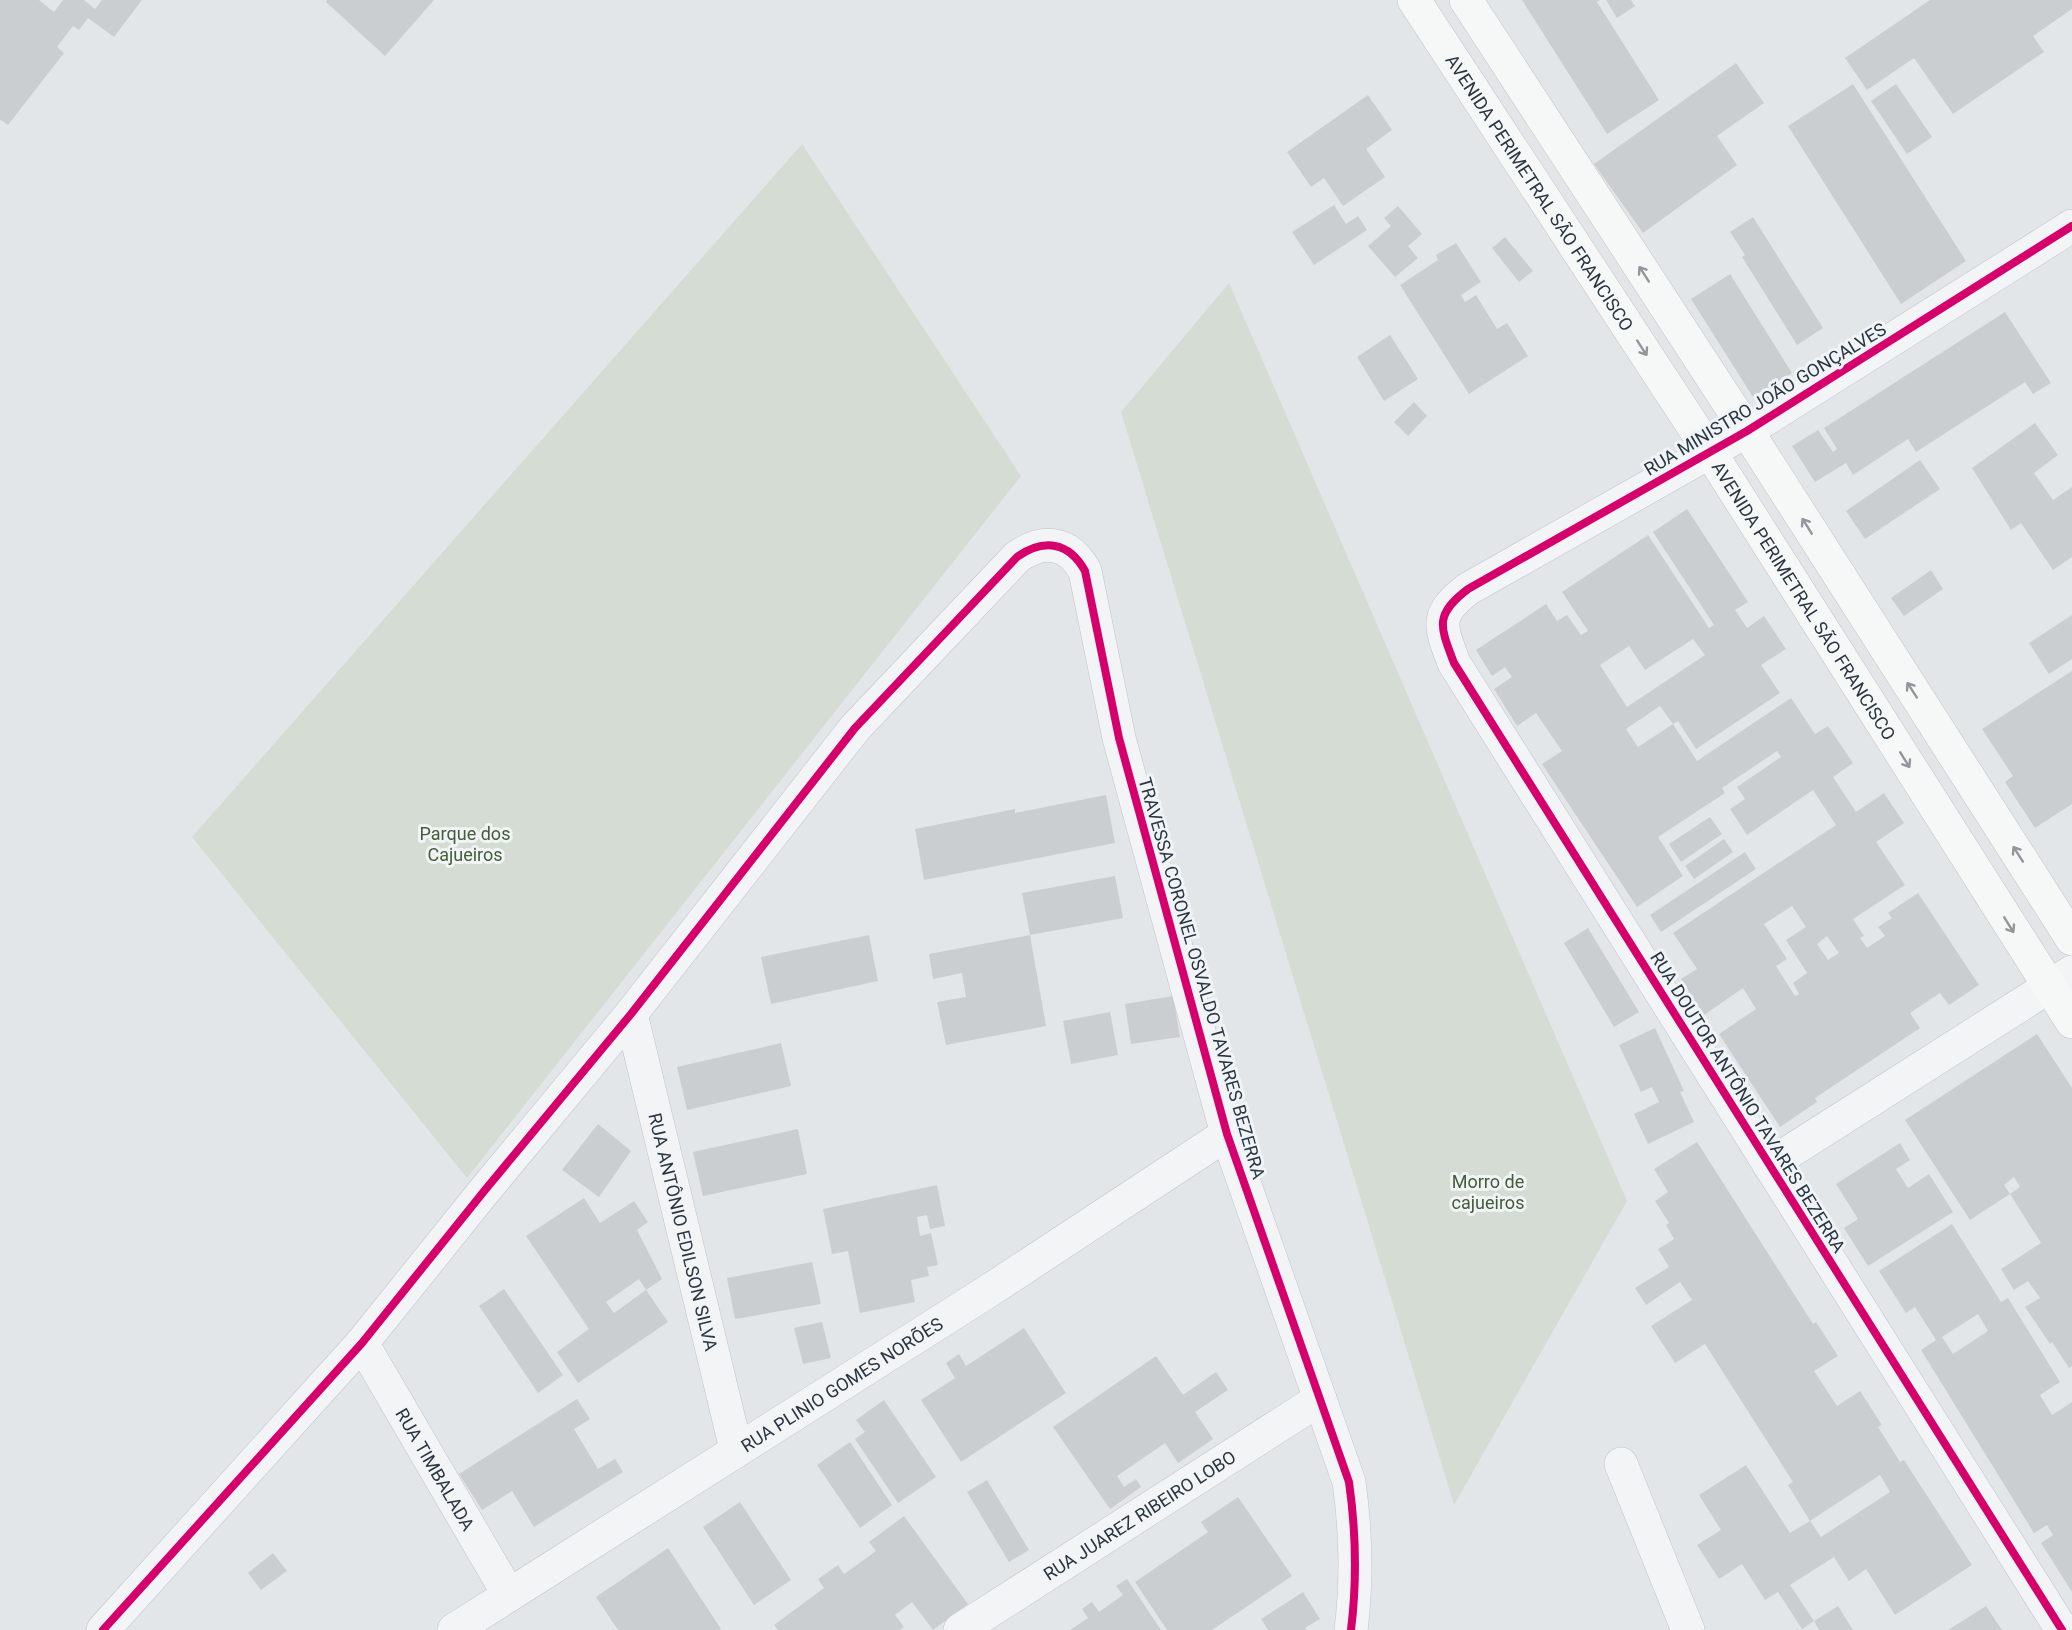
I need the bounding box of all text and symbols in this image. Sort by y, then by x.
street label: AVENIDA PERIMETRAL SÃO FRANCISCO [1442,50,1638,335]
one-way arrow [1638,265,1651,282]
street label: RUA MINISTRO JOÃO GONÇALVES [1640,318,1890,480]
one-way arrow [1636,339,1648,356]
street label: AVENIDA PERIMETRAL SÃO FRANCISCO [1708,457,1900,744]
one-way arrow [1801,517,1814,534]
one-way arrow [1906,682,1918,699]
one-way arrow [1899,751,1911,768]
street label: TRAVESSA CORONEL OSVALDO TAVARES BEZERRA [1134,775,1270,1182]
park label: Parque dos Cajueiros [420,823,510,865]
one-way arrow [2011,846,2023,863]
one-way arrow [2003,916,2015,933]
street label: RUA DOUTOR ANTÔNIO TAVARES BEZERRA [1646,948,1850,1257]
street label: RUA ANTÔNIO EDILSON SILVA [645,1111,722,1353]
park label: Morro de cajueiros [1452,1171,1524,1213]
street label: RUA PLINIO GOMES NORÕES [737,1312,947,1456]
street label: RUA TIMBALADA [392,1404,479,1534]
street label: RUA JUAREZ RIBEIRO LOBO [1039,1446,1239,1584]

